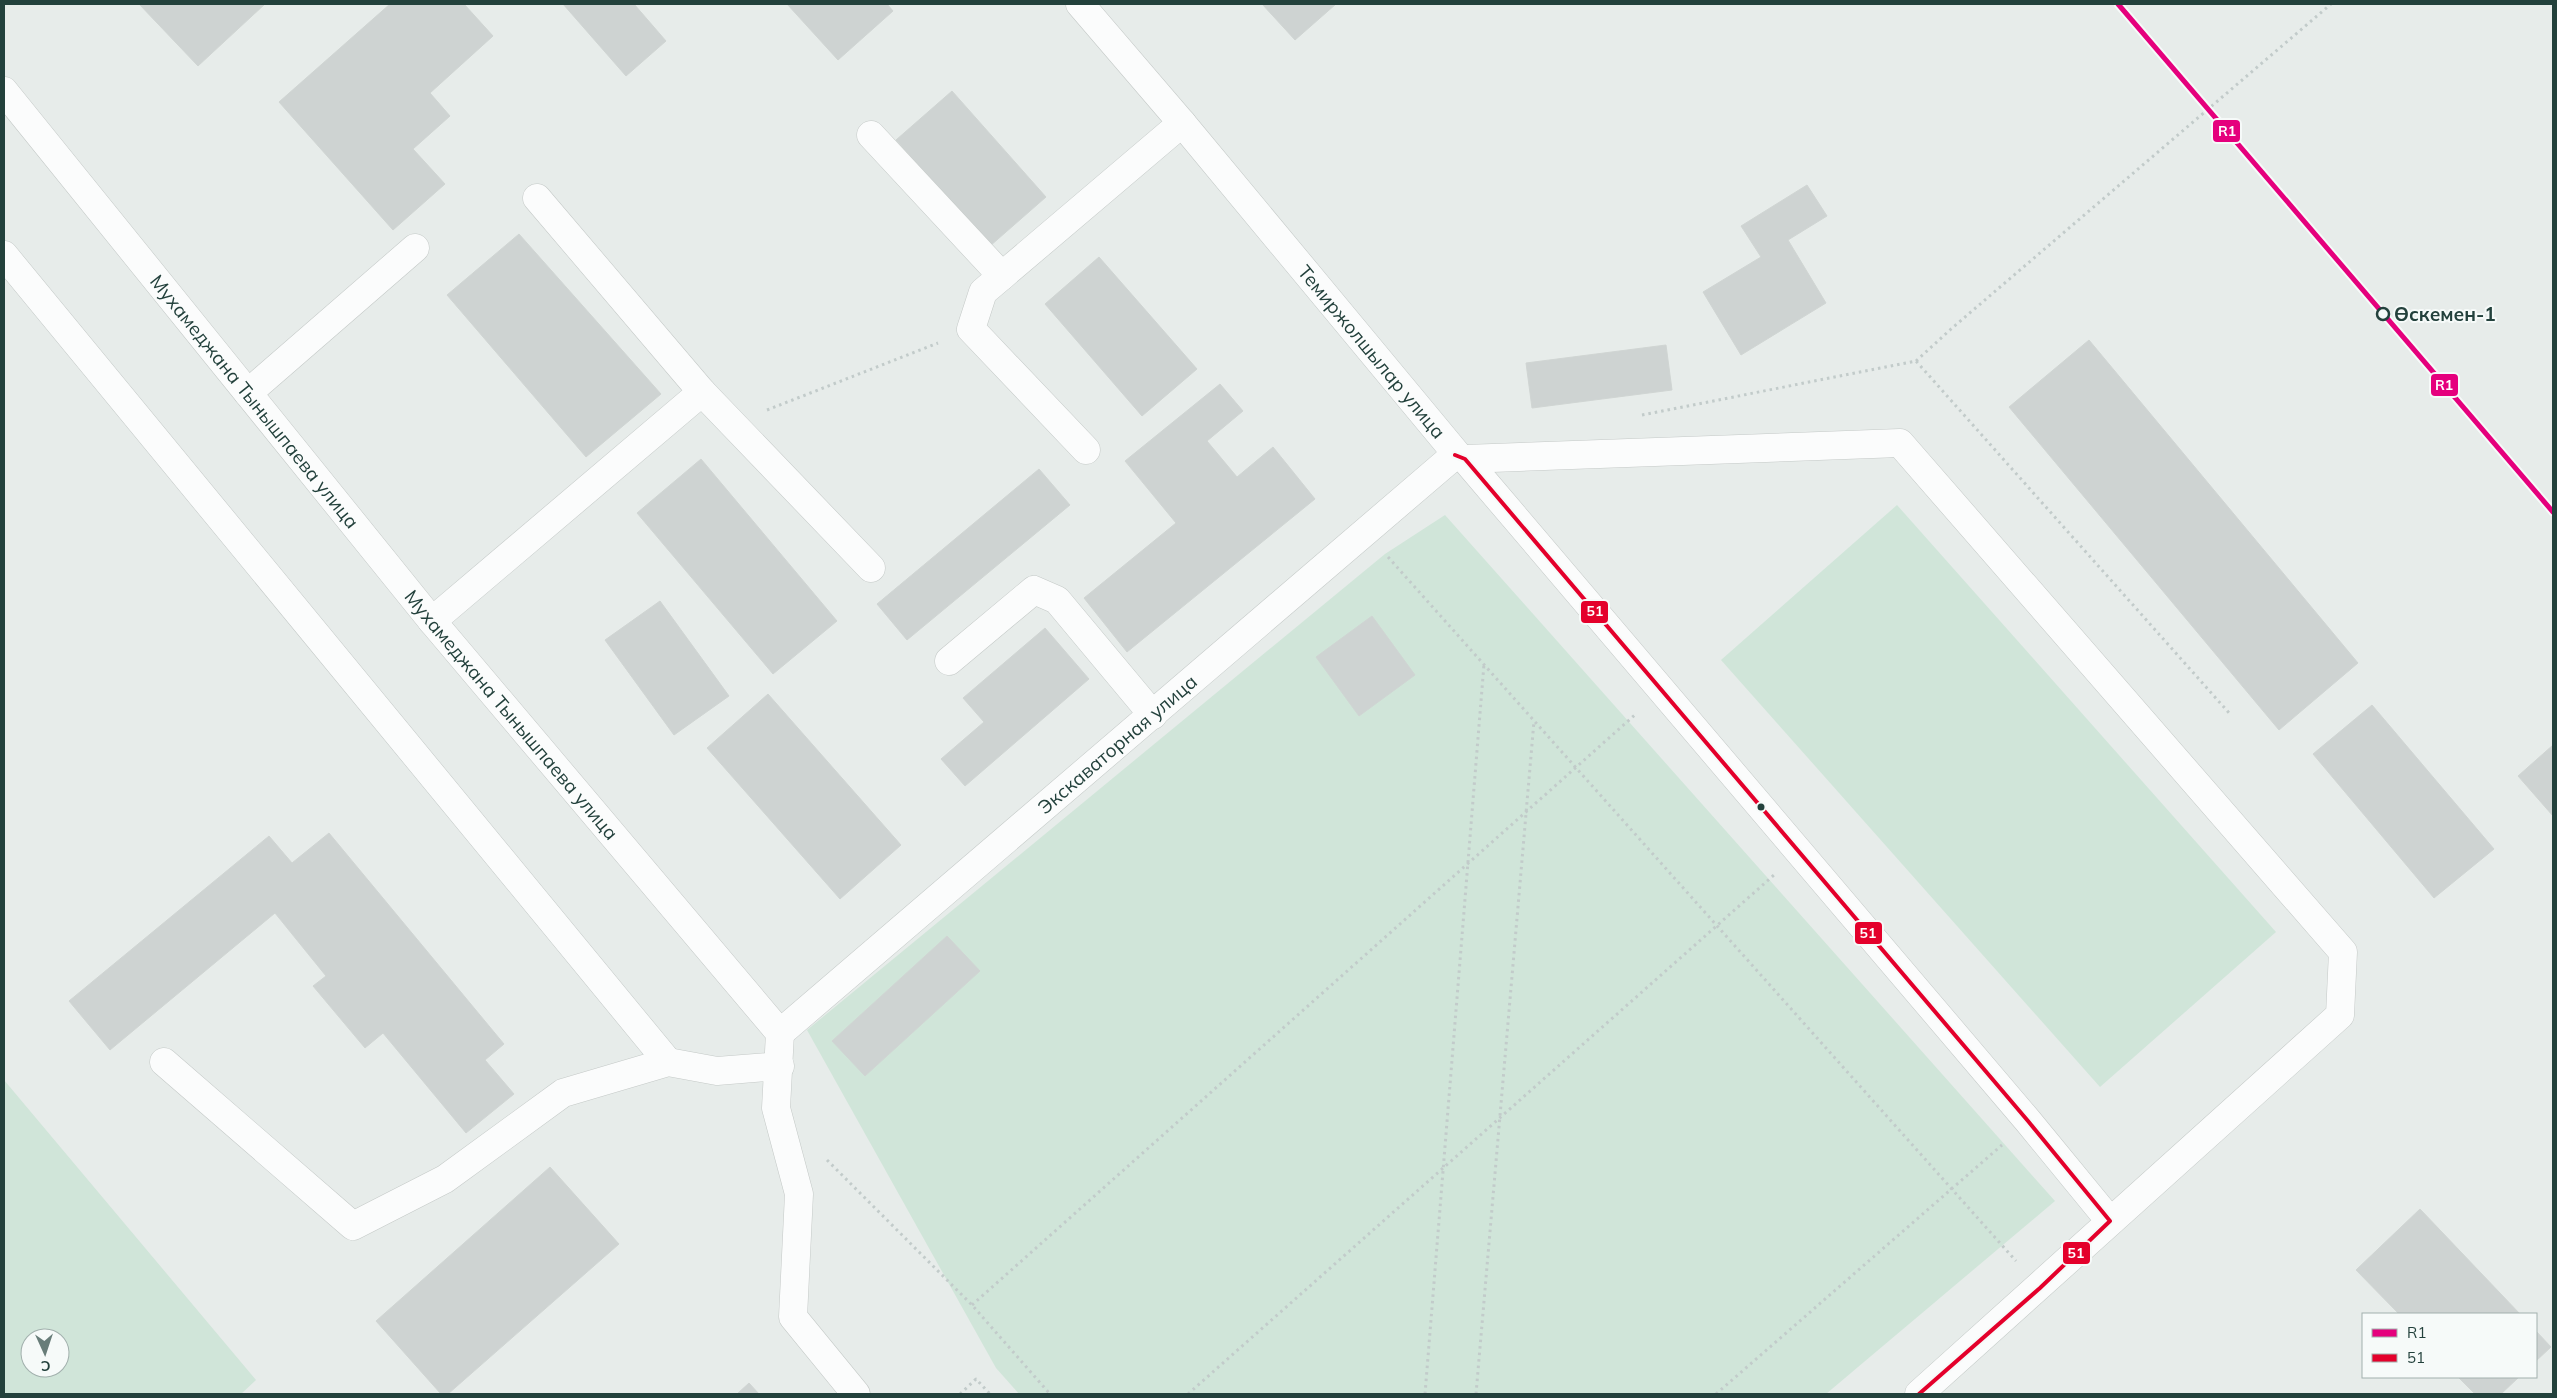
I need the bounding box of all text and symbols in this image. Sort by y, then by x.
line badge: R1 [2212,119,2241,143]
text: R1 [2218,122,2236,140]
street label: Темиржолшылар улица [1293,260,1451,443]
street label: Мухамеджана Тынышпаева улица [145,270,364,533]
place label: Өскемен-1 [2394,302,2496,326]
marker: Өскемен-1 [2376,307,2390,321]
line badge: R1 [2430,373,2459,397]
text: R1 [2435,376,2453,394]
street label: Мухамеджана Тынышпаева улица [399,585,623,845]
line badge: 51 [1580,600,1609,624]
text: 51 [1587,602,1603,620]
street label: Экскаваторная улица [1033,669,1202,819]
unlabelled marker [1756,802,1766,812]
line badge: 51 [1854,921,1883,945]
text: 51 [1860,924,1876,942]
line badge: 51 [2062,1241,2091,1265]
text: 51 [2068,1244,2084,1262]
legend [2362,1313,2537,1378]
text: R1 [2407,1323,2426,1342]
north arrow [20,1328,70,1378]
text: 51 [2407,1348,2425,1367]
text: С [40,1357,51,1375]

